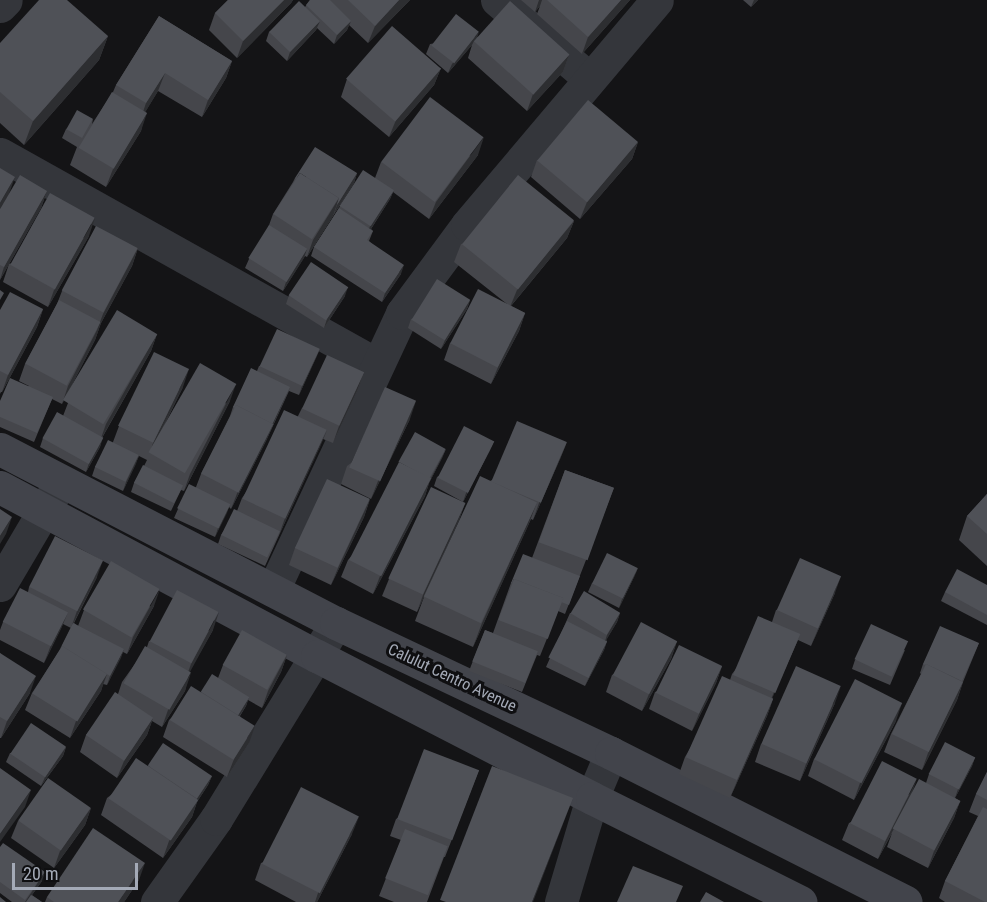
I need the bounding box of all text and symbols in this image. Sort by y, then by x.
street label: Calulut Centro Avenue [385,640,519,716]
scale bar [15,851,141,889]
text: 20 m [23,863,58,884]

